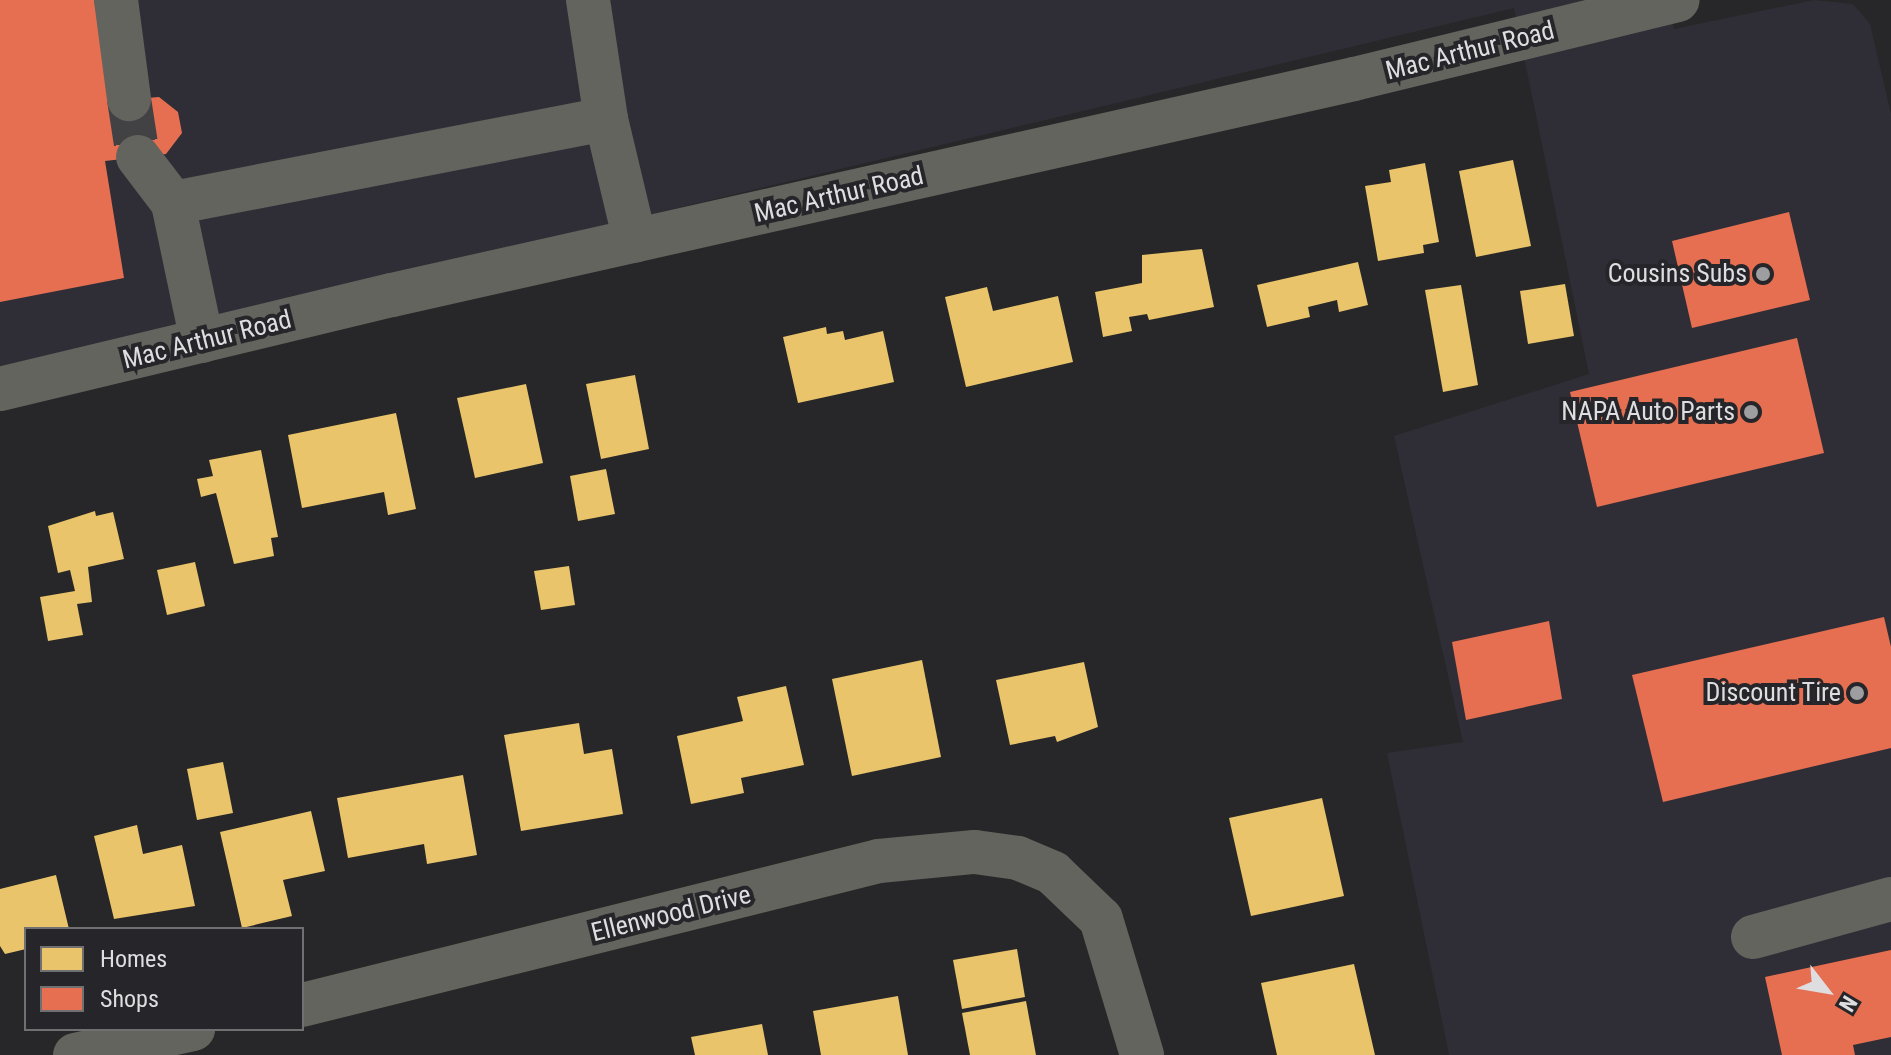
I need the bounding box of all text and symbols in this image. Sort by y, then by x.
street label: Mac Arthur Road [1383,15,1557,87]
street label: Mac Arthur Road [751,160,927,230]
place label: Cousins Subs [1608,258,1747,290]
marker: Cousins Subs [1754,265,1772,283]
street label: Mac Arthur Road [120,304,294,376]
place label: NAPA Auto Parts [1561,396,1735,428]
marker: NAPA Auto Parts [1742,403,1760,421]
place label: Discount Tire [1705,677,1841,709]
marker: Discount Tire [1848,684,1866,702]
street label: Ellenwood Drive [588,879,754,949]
legend [24,927,304,1031]
text: Homes [100,945,167,973]
north arrow [1787,951,1867,1031]
text: Shops [100,985,159,1013]
text: N [1834,991,1862,1016]

